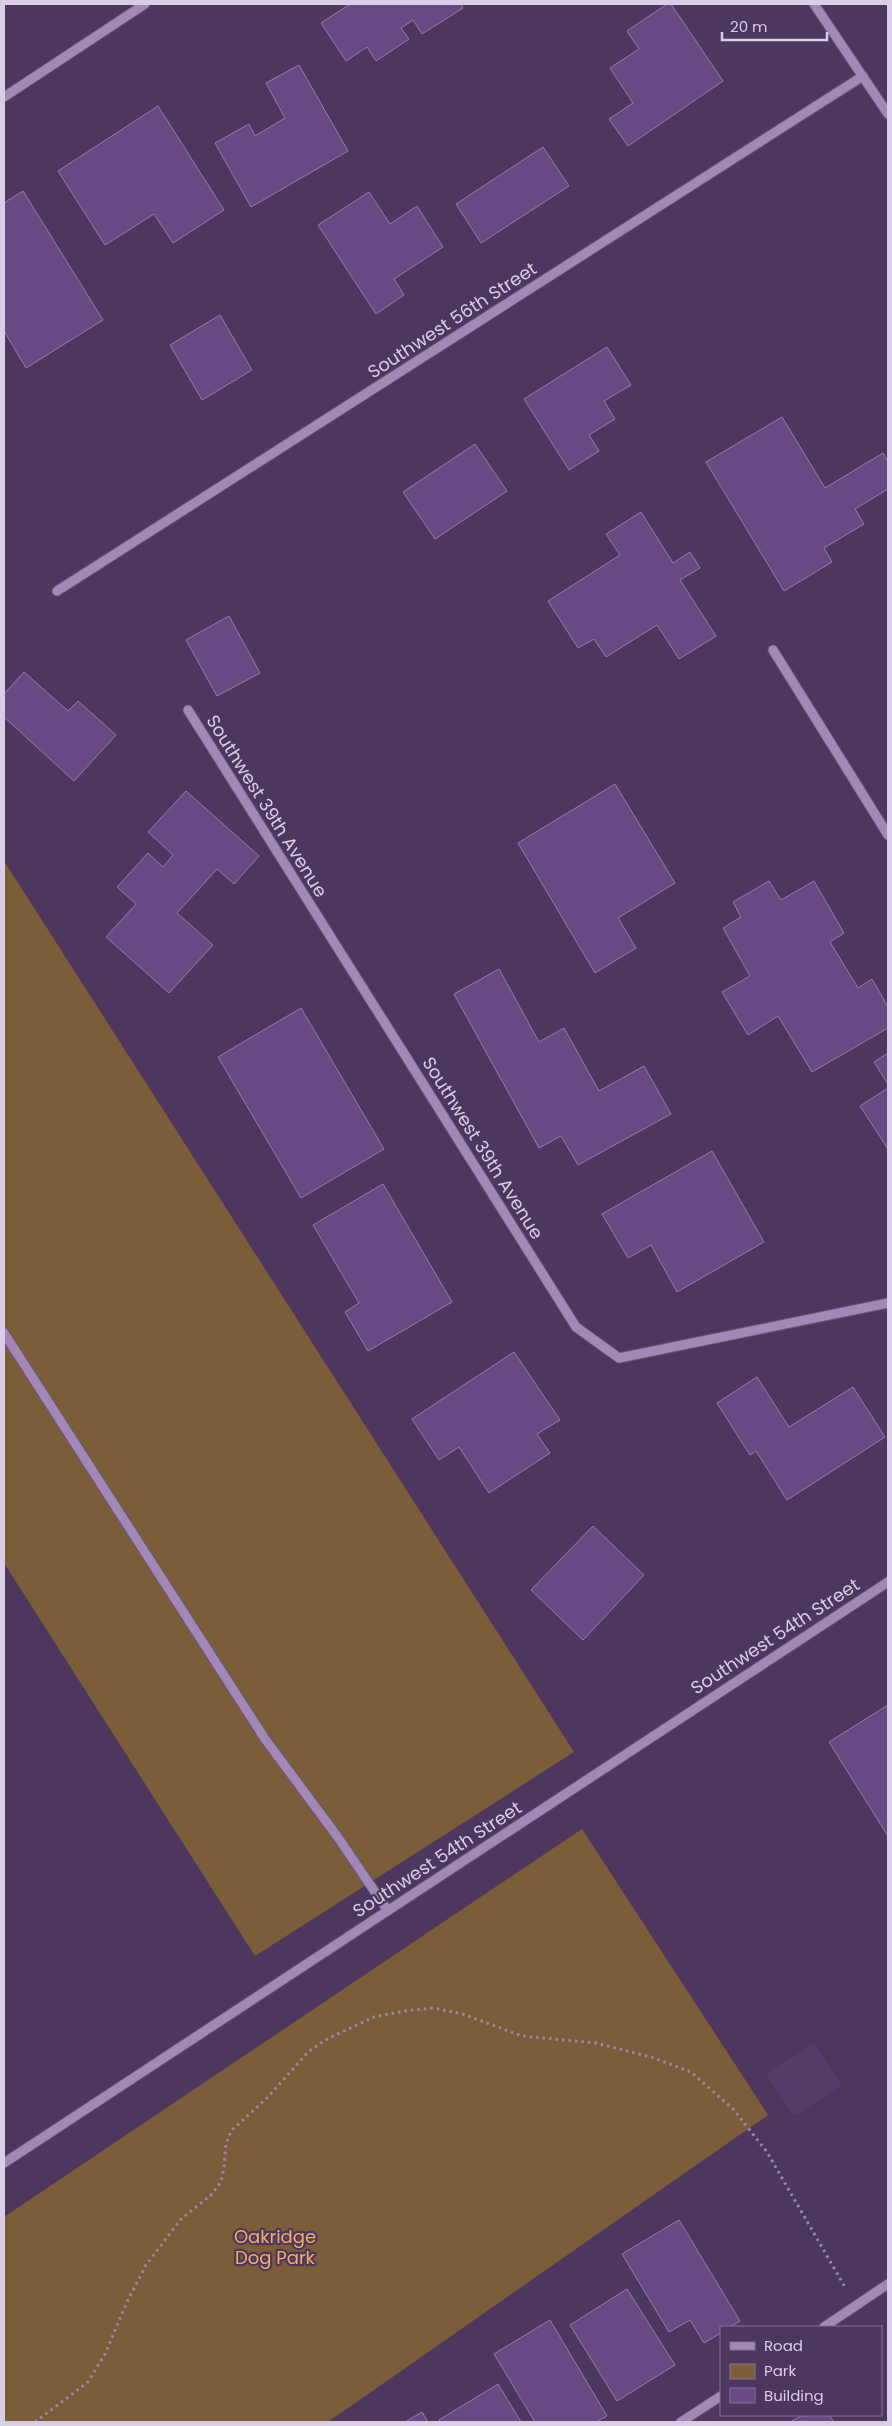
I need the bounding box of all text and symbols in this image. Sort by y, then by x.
scale bar [722,10,827,42]
text: 20 m [730,16,768,37]
street label: Southwest 56th Street [363,256,541,384]
street label: Southwest 39th Avenue [201,710,333,902]
street label: Southwest 39th Avenue [417,1052,549,1244]
street label: Southwest 54th Street [686,1572,864,1700]
street label: Southwest 54th Street [348,1795,526,1923]
park label: Oakridge Dog Park [234,2224,316,2270]
legend [720,2326,882,2416]
text: Road [764,2335,803,2356]
text: Park [764,2360,796,2381]
text: Building [764,2385,824,2406]

